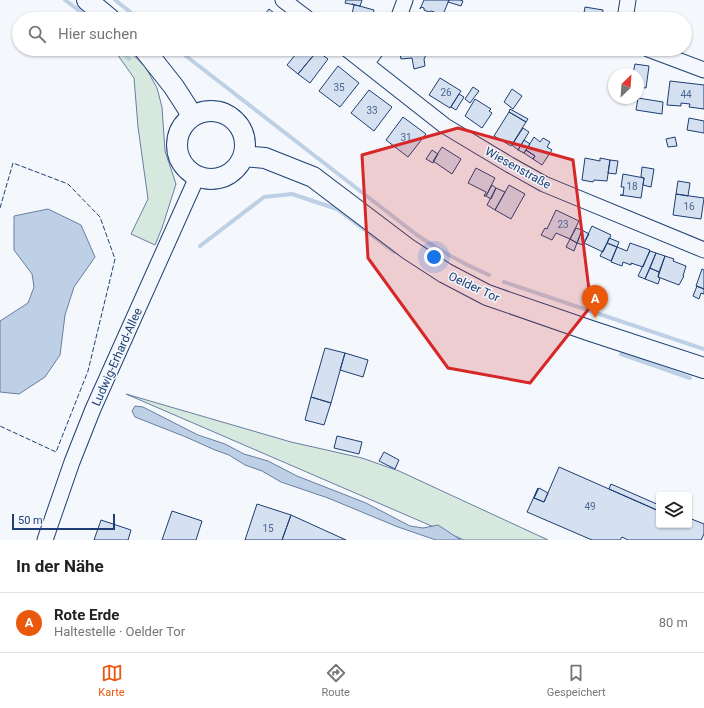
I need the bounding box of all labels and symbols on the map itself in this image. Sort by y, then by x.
north arrow [608,68,644,104]
house number: 35 [333,82,345,93]
house number: 26 [440,87,452,98]
house number: 44 [680,89,692,100]
house number: 33 [366,105,378,116]
house number: 31 [400,132,412,143]
street label: Wiesenstraße [483,144,553,192]
house number: 18 [626,181,638,192]
house number: 16 [683,201,695,212]
house number: 23 [557,219,569,230]
your location [424,247,444,267]
street label: Oelder Tor [446,269,502,305]
pin: A [582,285,608,318]
street label: Ludwig-Erhard-Allee [89,306,145,408]
house number: 49 [584,501,596,512]
scale bar [12,512,115,531]
house number: 15 [262,523,274,534]

